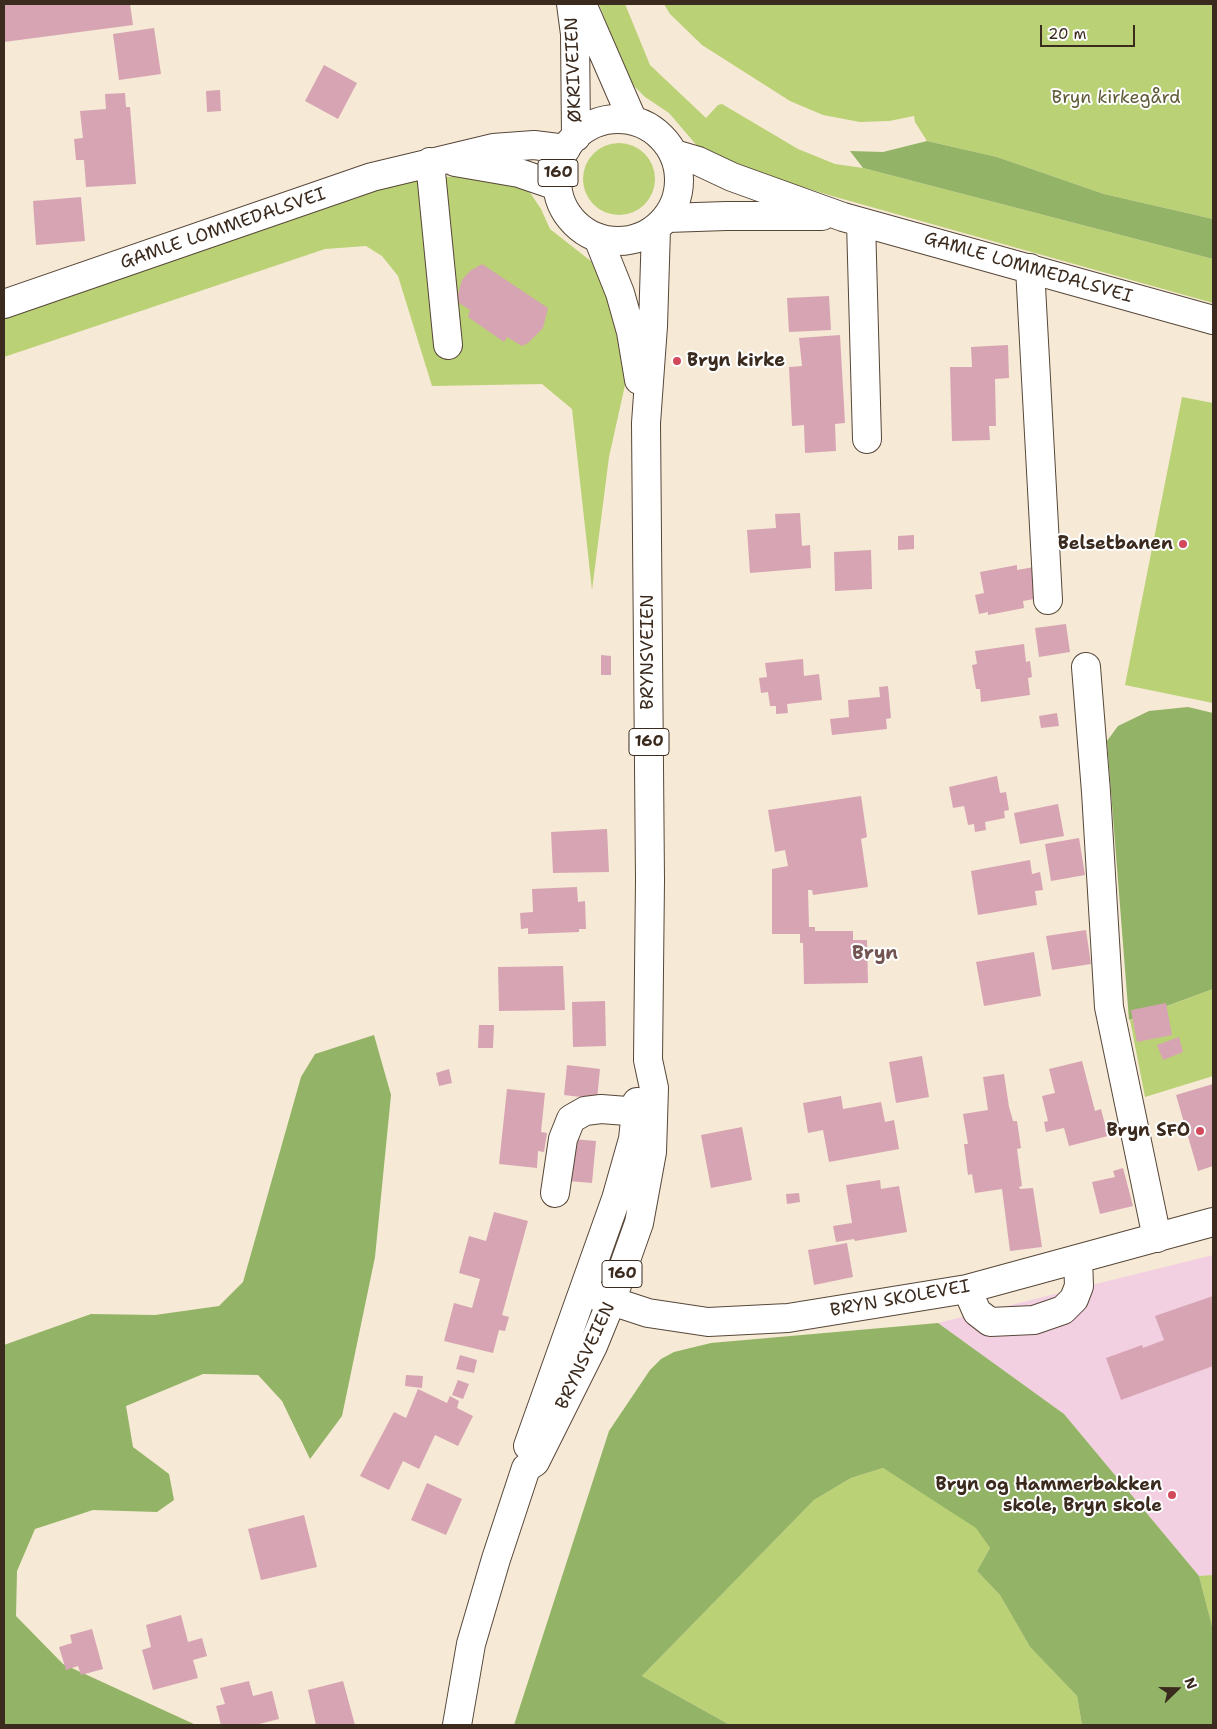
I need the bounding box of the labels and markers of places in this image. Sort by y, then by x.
place label: Bryn kirke [687,350,785,372]
marker: Bryn kirke [671,355,683,367]
place label: Belsetbanen [1058,533,1173,555]
marker: Belsetbanen [1177,538,1189,550]
place label: Bryn SFO [1106,1120,1190,1142]
marker: Bryn SFO [1194,1125,1206,1137]
place label: Bryn og Hammerbakken skole, Bryn skole [936,1474,1162,1516]
marker: Bryn og Hammerbakken skole, Bryn skole [1166,1489,1178,1501]

